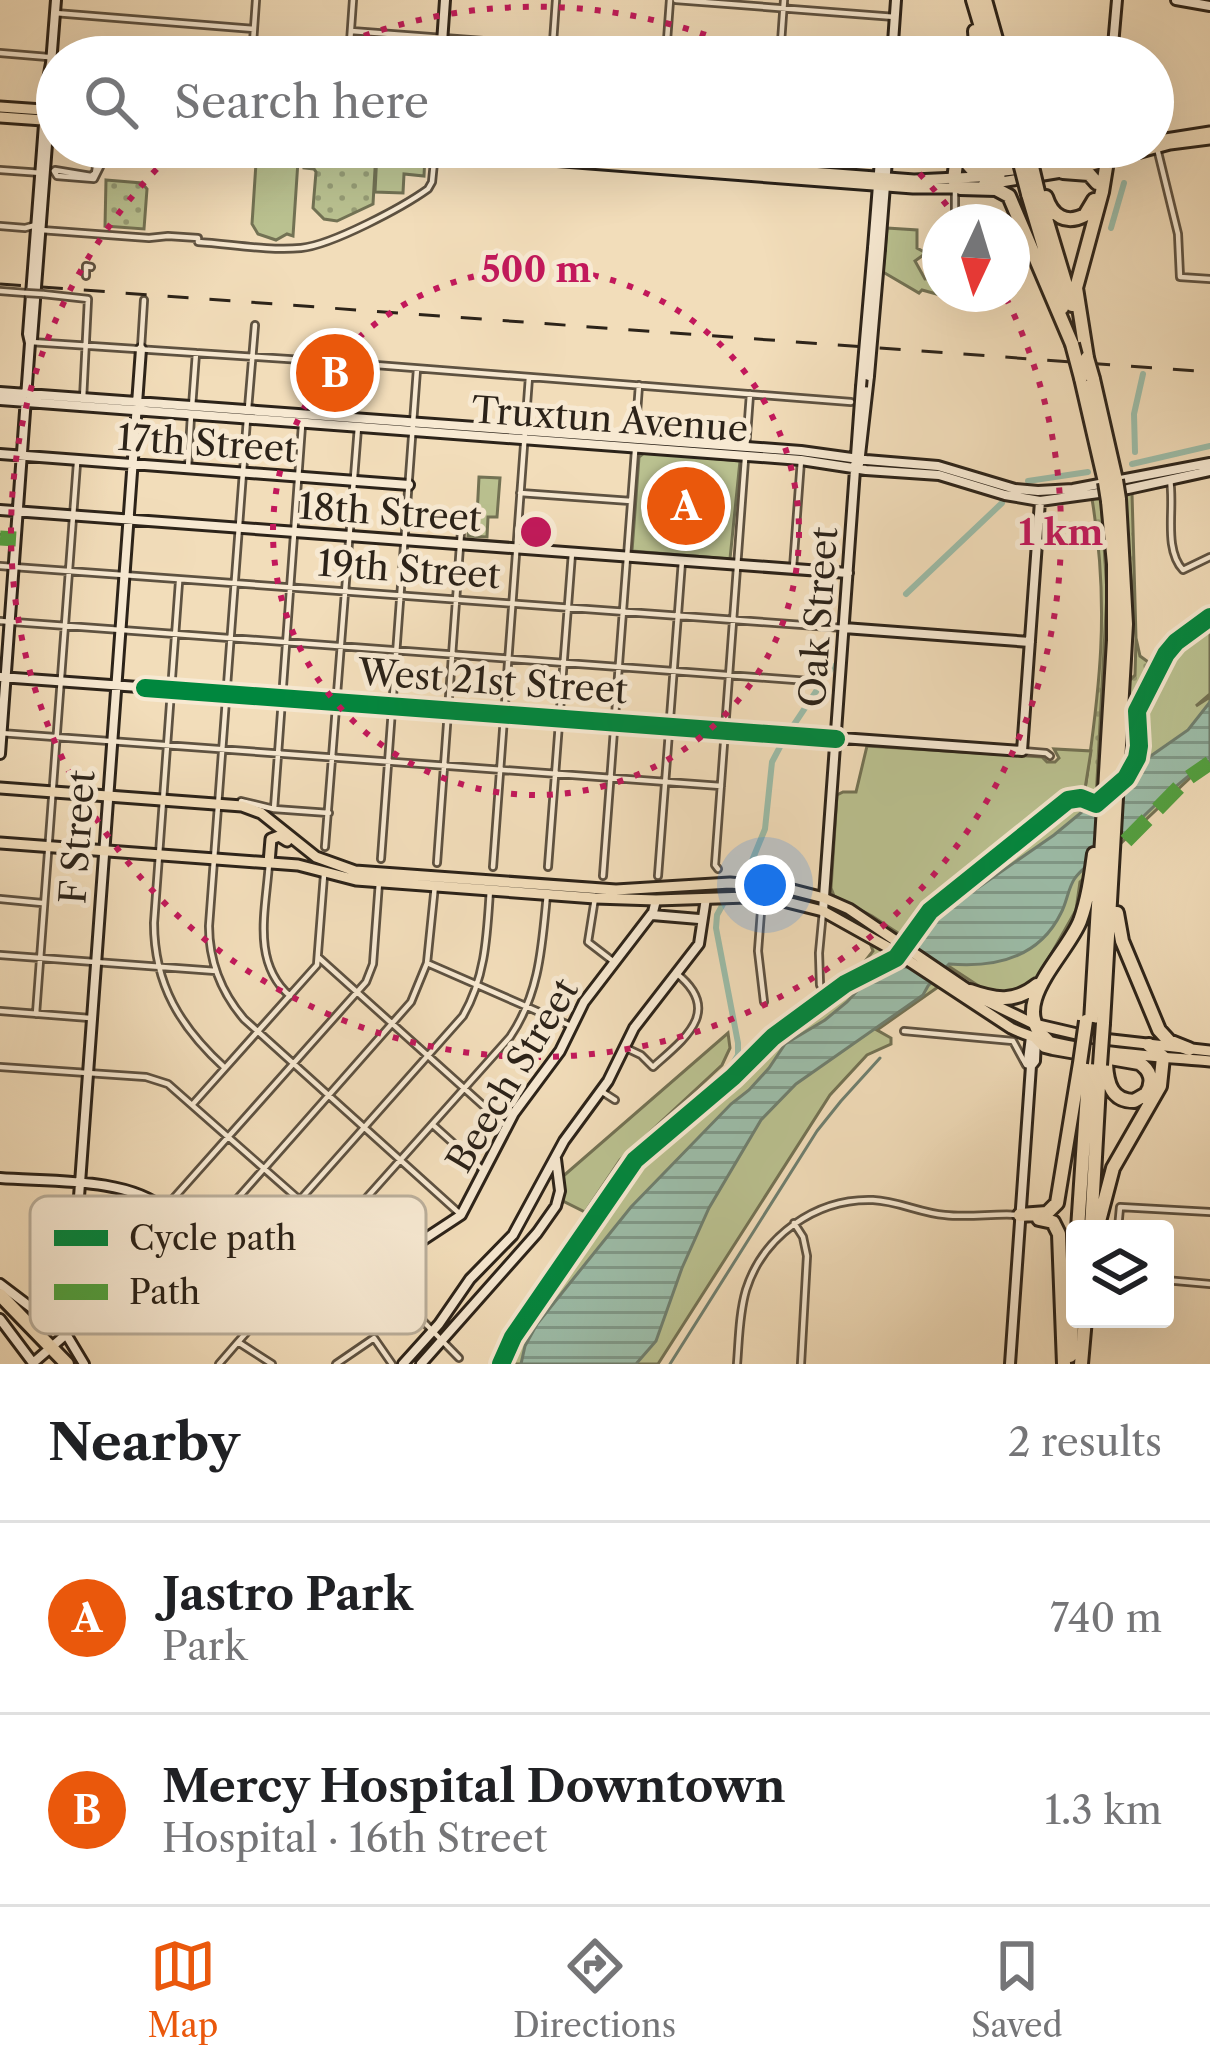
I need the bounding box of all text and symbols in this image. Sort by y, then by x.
search box [36,36,1174,168]
icon: search [78,69,144,135]
text: Search here [174,74,429,130]
north arrow [922,204,1030,312]
text: 500 m [481,247,591,291]
pin: B [296,328,374,418]
street label: Truxtun Avenue [470,387,750,451]
street label: 17th Street [116,415,298,471]
pin: A [647,461,725,551]
street label: 18th Street [297,484,483,540]
text: 1 km [1019,510,1103,554]
centre of rings [515,511,557,553]
street label: Oak Street [790,525,846,709]
street label: 19th Street [316,541,502,597]
street label: West 21st Street [356,650,629,712]
street label: F Street [50,768,104,905]
your location [735,855,795,915]
street label: Beech Street [437,970,587,1180]
legend [30,1196,426,1334]
text: Cycle path [129,1218,296,1259]
map controls [1066,1220,1174,1328]
button: layers [1066,1220,1174,1328]
text: Path [129,1272,200,1313]
text: Nearby [48,1411,240,1473]
text: 2 results [1008,1418,1162,1466]
text: Jastro Park [162,1566,413,1622]
text: A [72,1594,102,1642]
text: 740 m [1050,1594,1162,1642]
text: Park [162,1622,247,1670]
text: Mercy Hospital Downtown [162,1758,786,1814]
text: B [73,1786,102,1834]
text: 1.3 km [1045,1786,1162,1834]
text: Hospital · 16th Street [162,1814,547,1862]
tab: Map [147,1933,218,2046]
tab: Directions [513,1933,676,2046]
tab: Saved [971,1933,1063,2046]

